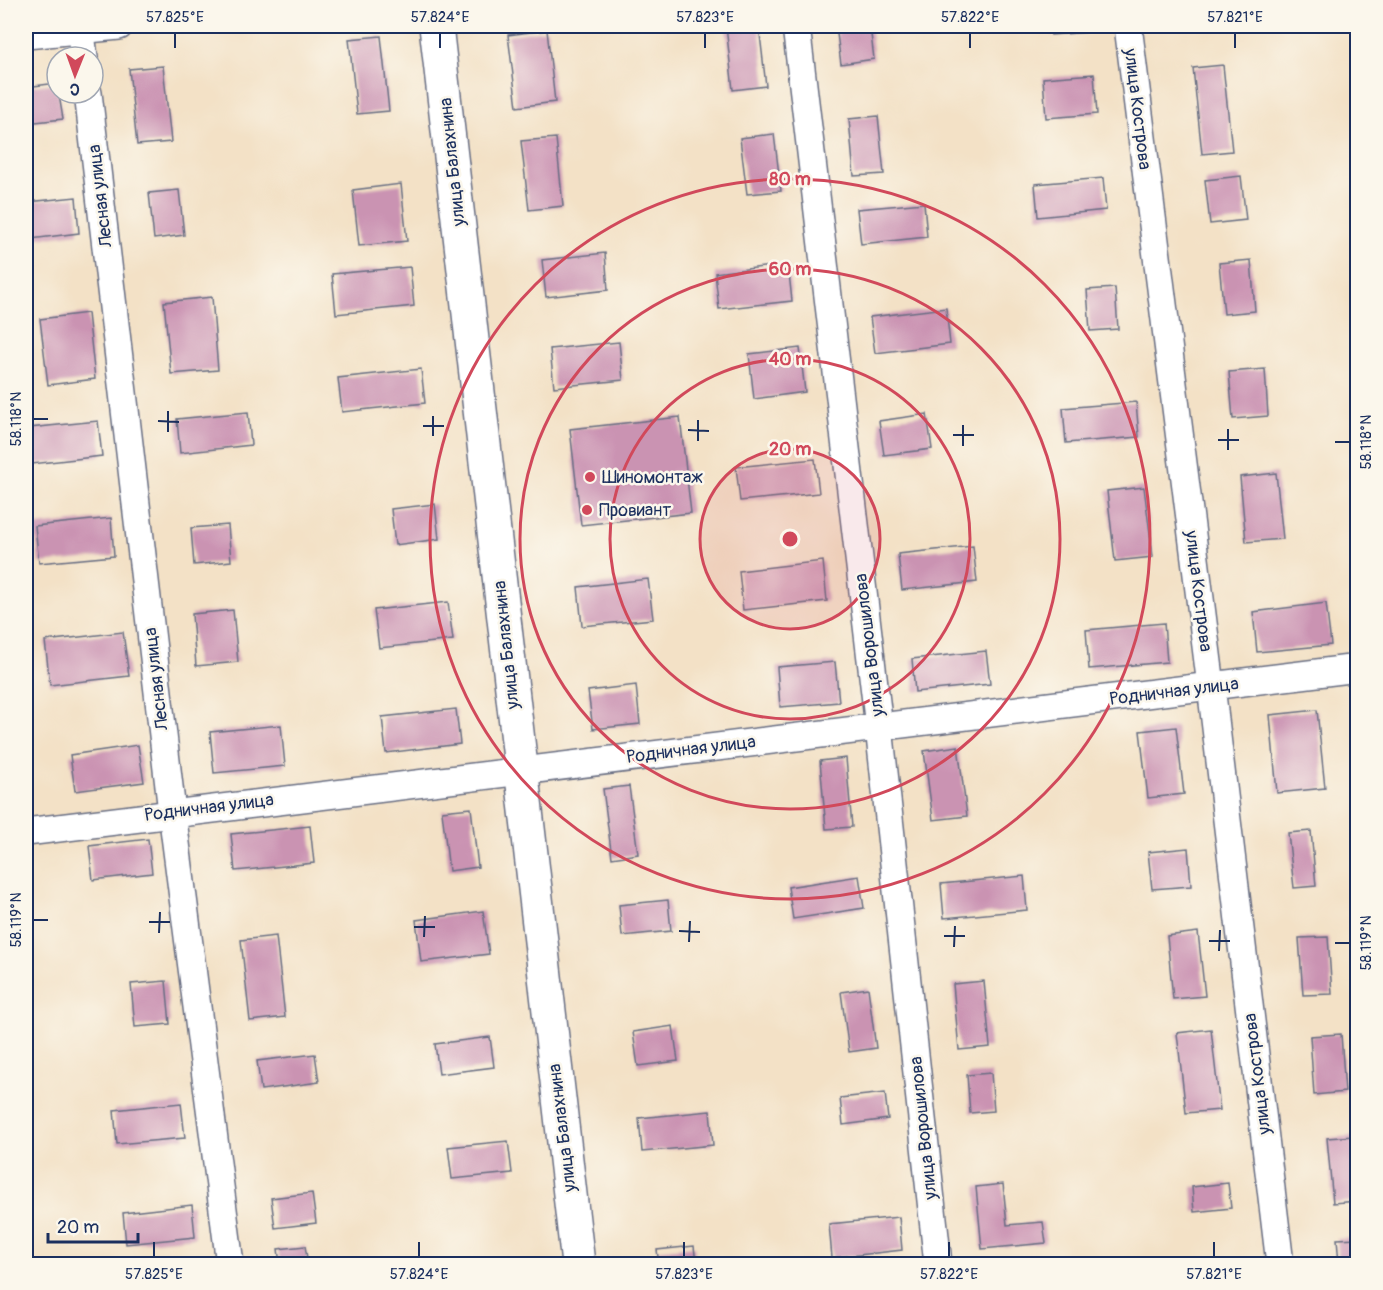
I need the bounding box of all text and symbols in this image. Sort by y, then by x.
text: 57.825°E [146,8,204,27]
text: 57.824°E [411,8,469,27]
text: 57.823°E [676,8,734,27]
text: 57.822°E [941,8,999,27]
text: 57.821°E [1207,8,1263,27]
north arrow [45,45,105,105]
street label: улица Кострова [1119,46,1156,171]
text: С [70,79,80,99]
street label: улица Балахнина [434,97,471,228]
street label: Лесная улица [83,143,118,250]
text: 80 m [769,168,811,191]
text: 60 m [769,258,811,281]
text: 40 m [769,348,811,371]
text: 58.118°N [7,392,26,446]
text: 58.118°N [1357,415,1376,469]
text: 20 m [769,438,811,461]
place label: Шиномонтаж [602,466,703,489]
marker: Шиномонтаж [583,470,597,484]
place label: Провиант [599,499,671,522]
marker: Провиант [580,503,594,517]
street label: улица Кострова [1180,528,1217,653]
centre of rings [780,529,800,549]
street label: улица Ворошилова [849,572,890,719]
street label: улица Балахнина [488,580,525,711]
street label: Лесная улица [139,626,174,733]
street label: Родничная улица [1108,672,1240,711]
street label: Родничная улица [625,730,757,769]
street label: Родничная улица [143,788,275,827]
text: 58.119°N [7,892,26,948]
text: 58.119°N [1357,915,1376,971]
street label: улица Кострова [1239,1012,1276,1137]
street label: улица Ворошилова [905,1055,943,1202]
street label: улица Балахнина [543,1062,582,1194]
scale bar [48,1206,138,1244]
text: 20 m [57,1216,99,1239]
text: 57.825°E [125,1265,183,1284]
text: 57.824°E [390,1265,448,1284]
text: 57.823°E [655,1265,713,1284]
text: 57.822°E [920,1265,978,1284]
text: 57.821°E [1186,1265,1242,1284]

